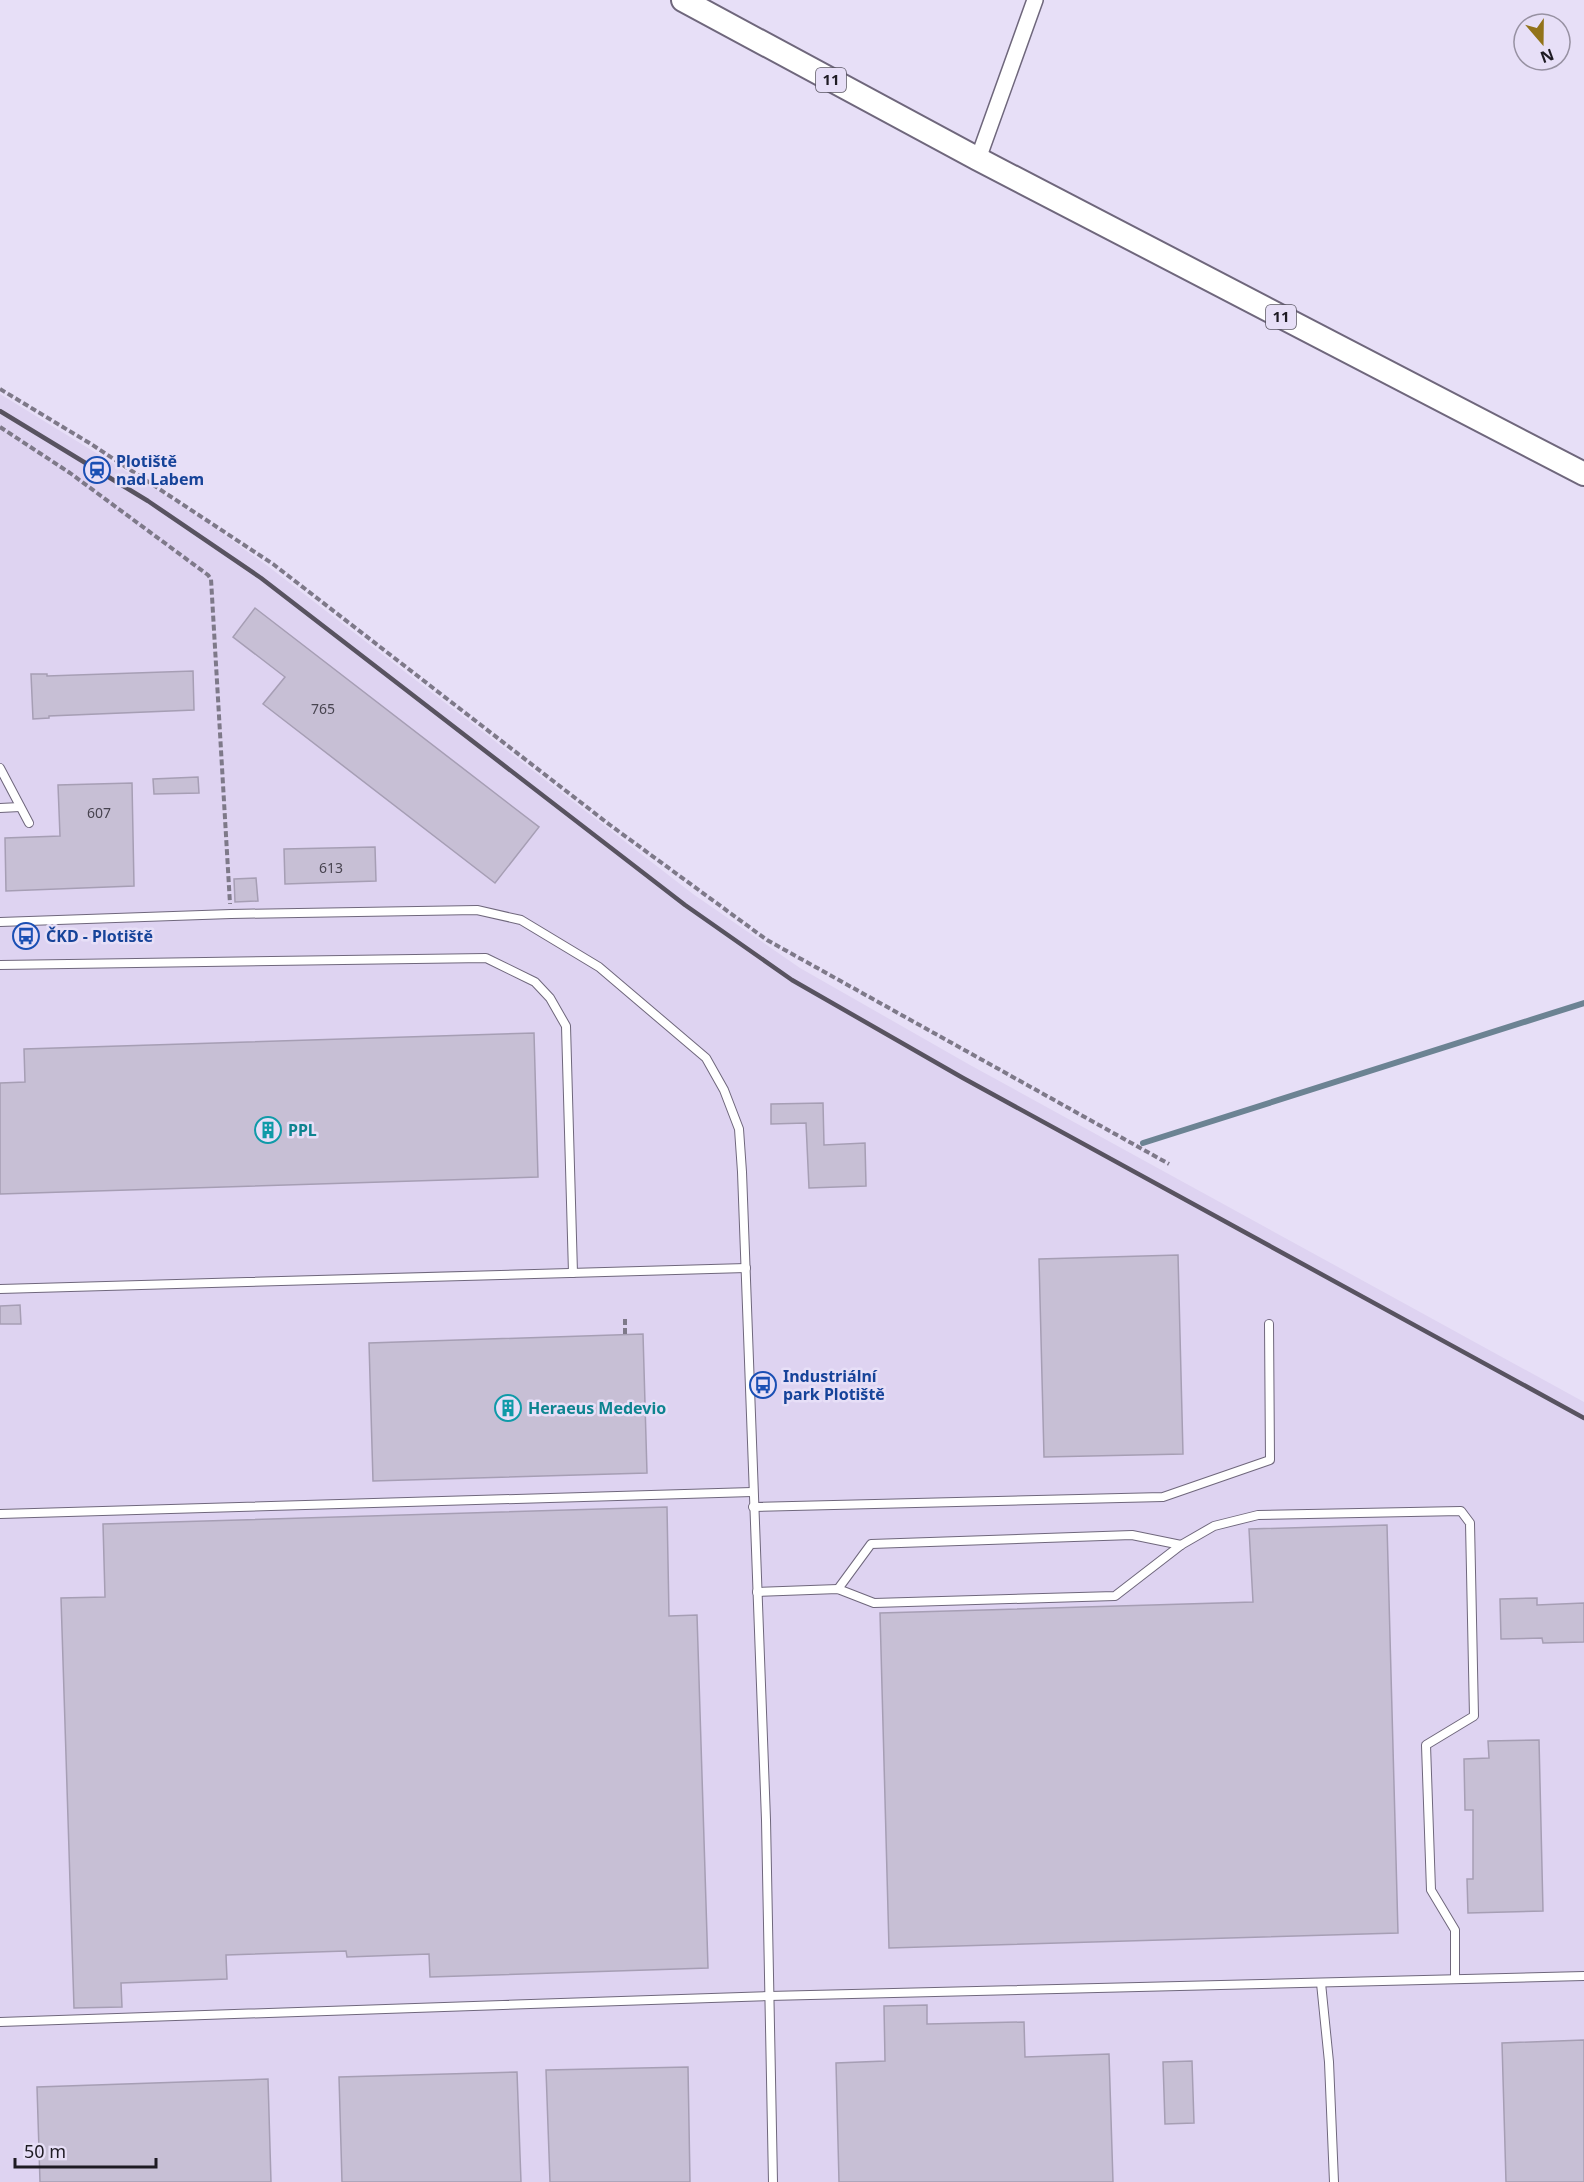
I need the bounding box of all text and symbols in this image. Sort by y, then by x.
north arrow [1512,12,1572,72]
text: N [1537,44,1557,69]
road number: 11 [816,68,846,92]
road number: 11 [1266,305,1296,329]
place label: Plotiště nad Labem [116,450,204,490]
station icon: Plotiště nad Labem [82,455,112,485]
house number: 765 [311,699,335,718]
house number: 607 [87,803,111,822]
house number: 613 [319,858,343,877]
bus stop icon: ČKD - Plotiště [11,921,41,951]
place label: ČKD - Plotiště [46,925,153,947]
building icon: PPL [253,1115,283,1145]
place label: PPL [288,1119,317,1141]
place label: Industriální park Plotiště [783,1365,885,1405]
bus stop icon: Industriální park Plotiště [748,1370,778,1400]
building icon: Heraeus Medevio [493,1393,523,1423]
place label: Heraeus Medevio [528,1397,666,1419]
scale bar [15,2131,156,2169]
text: 50 m [24,2139,66,2163]

